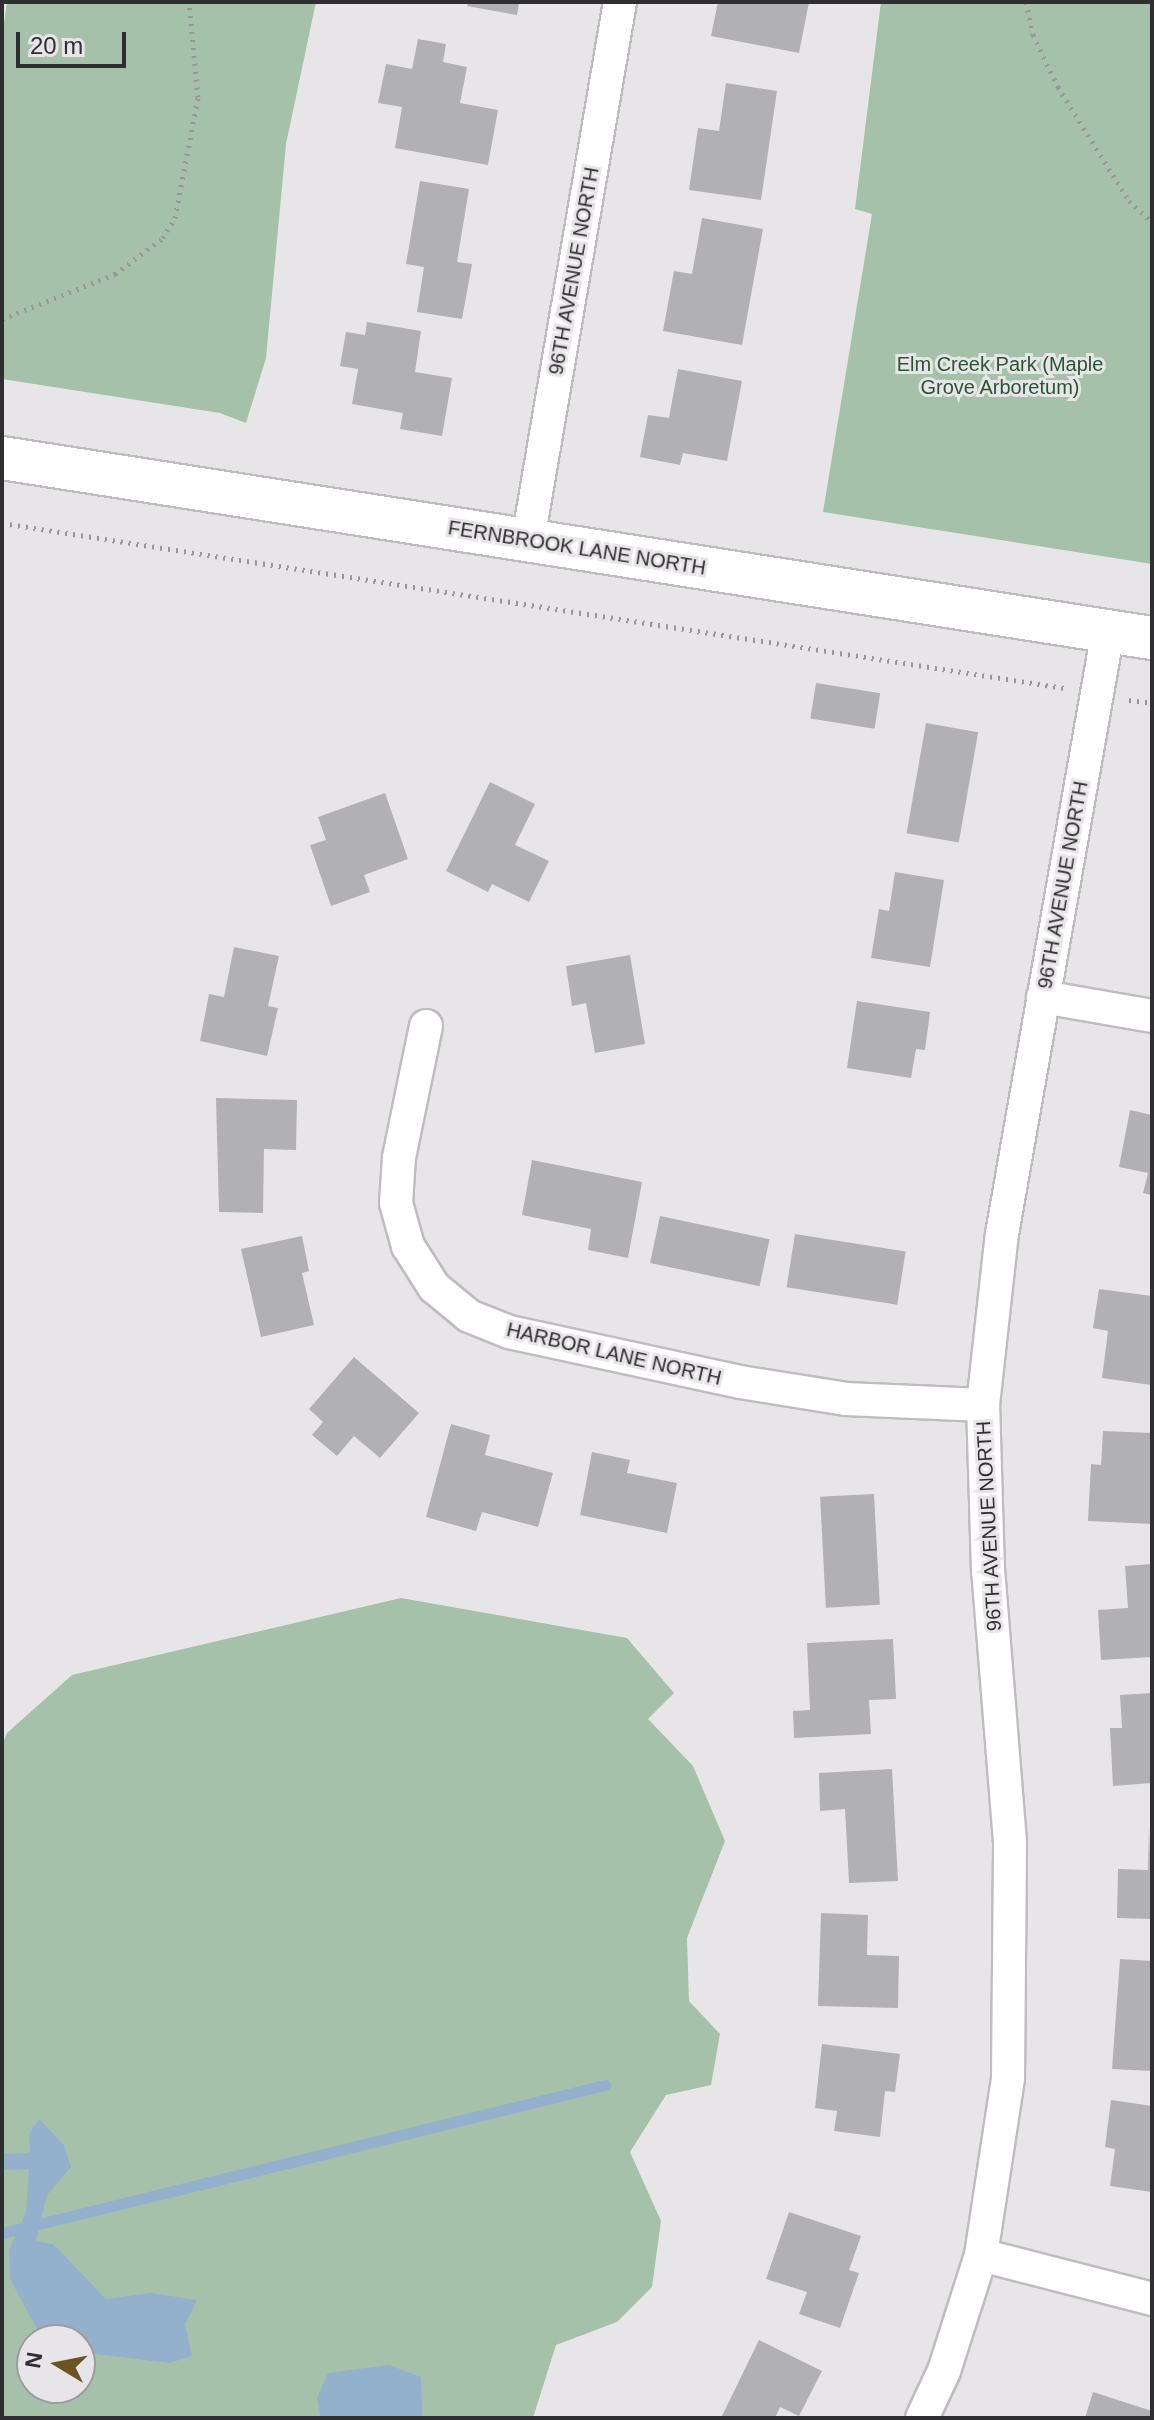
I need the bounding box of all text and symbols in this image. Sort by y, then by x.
scale bar [20,16,130,66]
text: 20 m [30,32,83,59]
street label: 96TH AVENUE NORTH [544,165,604,377]
park label: Elm Creek Park (Maple Grove Arboretum) [897,353,1103,400]
street label: FERNBROOK LANE NORTH [446,516,708,580]
street label: 96TH AVENUE NORTH [1033,779,1093,991]
street label: HARBOR LANE NORTH [504,1318,724,1390]
street label: 96TH AVENUE NORTH [971,1420,1007,1632]
north arrow [16,2324,96,2404]
text: N [20,2350,48,2370]

